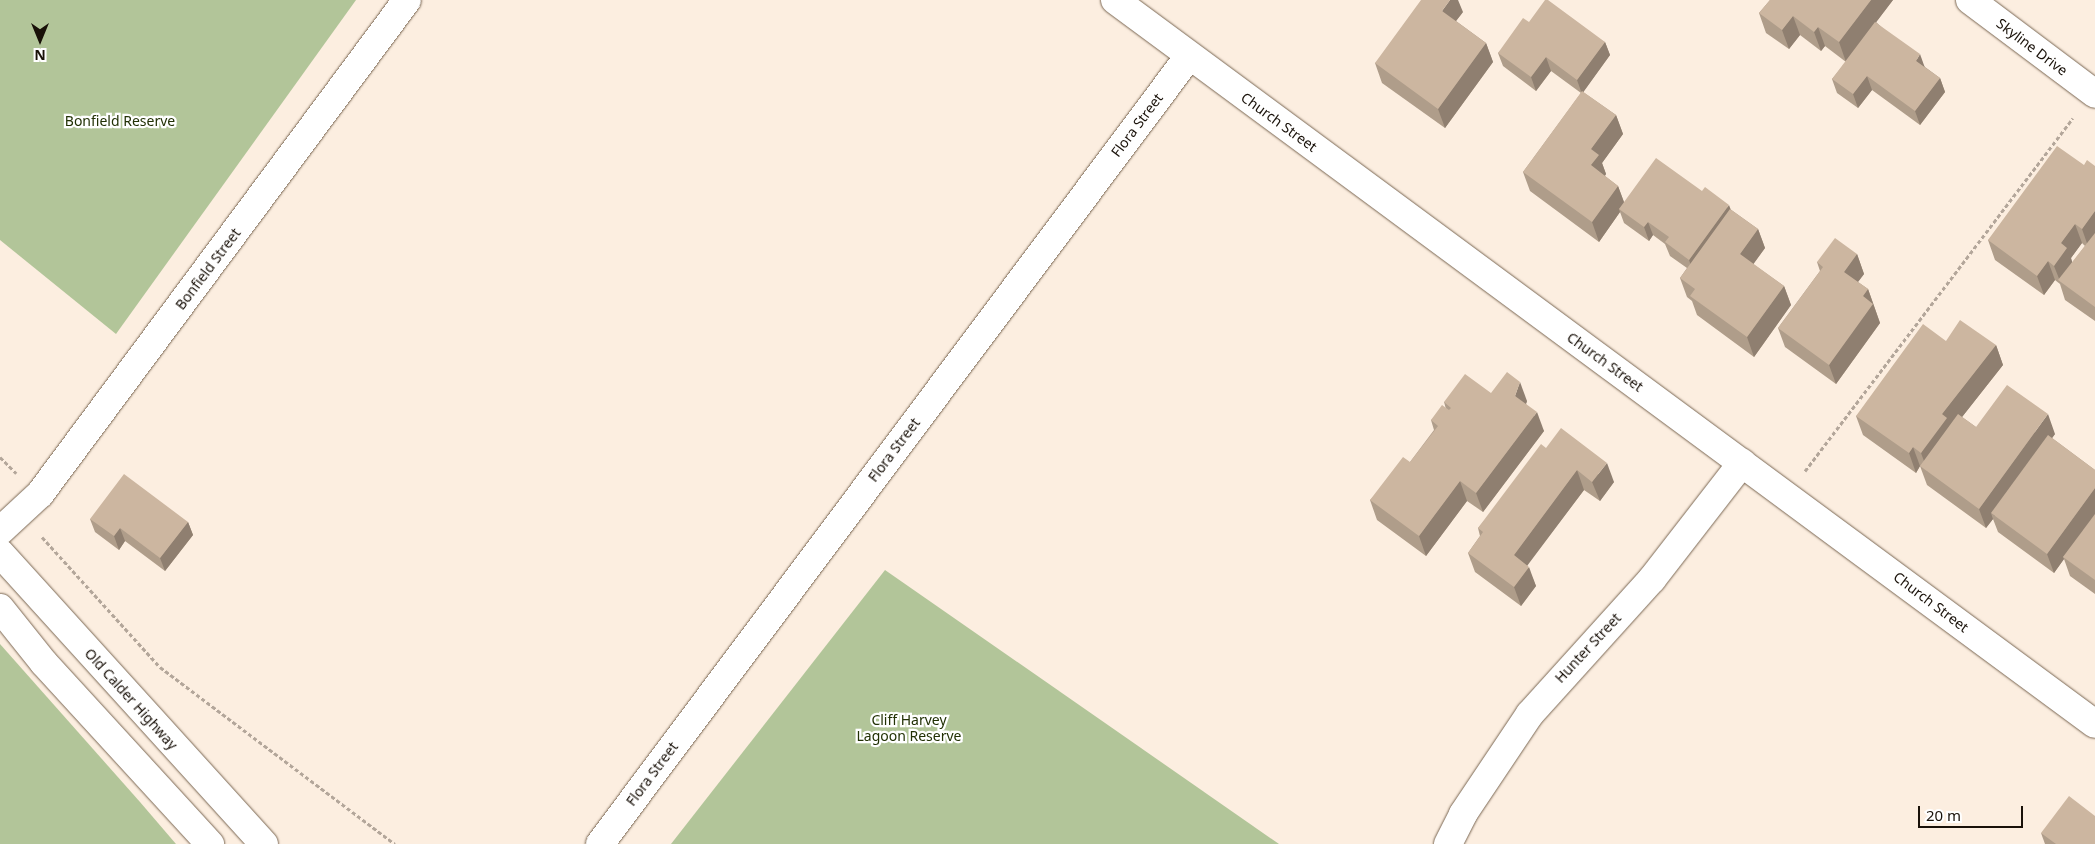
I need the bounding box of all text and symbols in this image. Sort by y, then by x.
north arrow [15,15,65,65]
street label: Skyline Drive [1993,15,2071,79]
text: N [34,46,46,65]
street label: Church Street [1238,89,1320,155]
street label: Flora Street [1108,90,1166,160]
park label: Bonfield Reserve [65,113,175,129]
street label: Bonfield Street [172,225,244,313]
street label: Church Street [1564,329,1646,395]
street label: Flora Street [865,415,923,485]
street label: Church Street [1890,568,1972,636]
street label: Hunter Street [1551,610,1625,686]
street label: Old Calder Highway [81,645,181,753]
park label: Cliff Harvey Lagoon Reserve [856,712,962,744]
street label: Flora Street [623,739,681,809]
scale bar [1920,796,2025,828]
text: 20 m [1926,805,1961,825]

